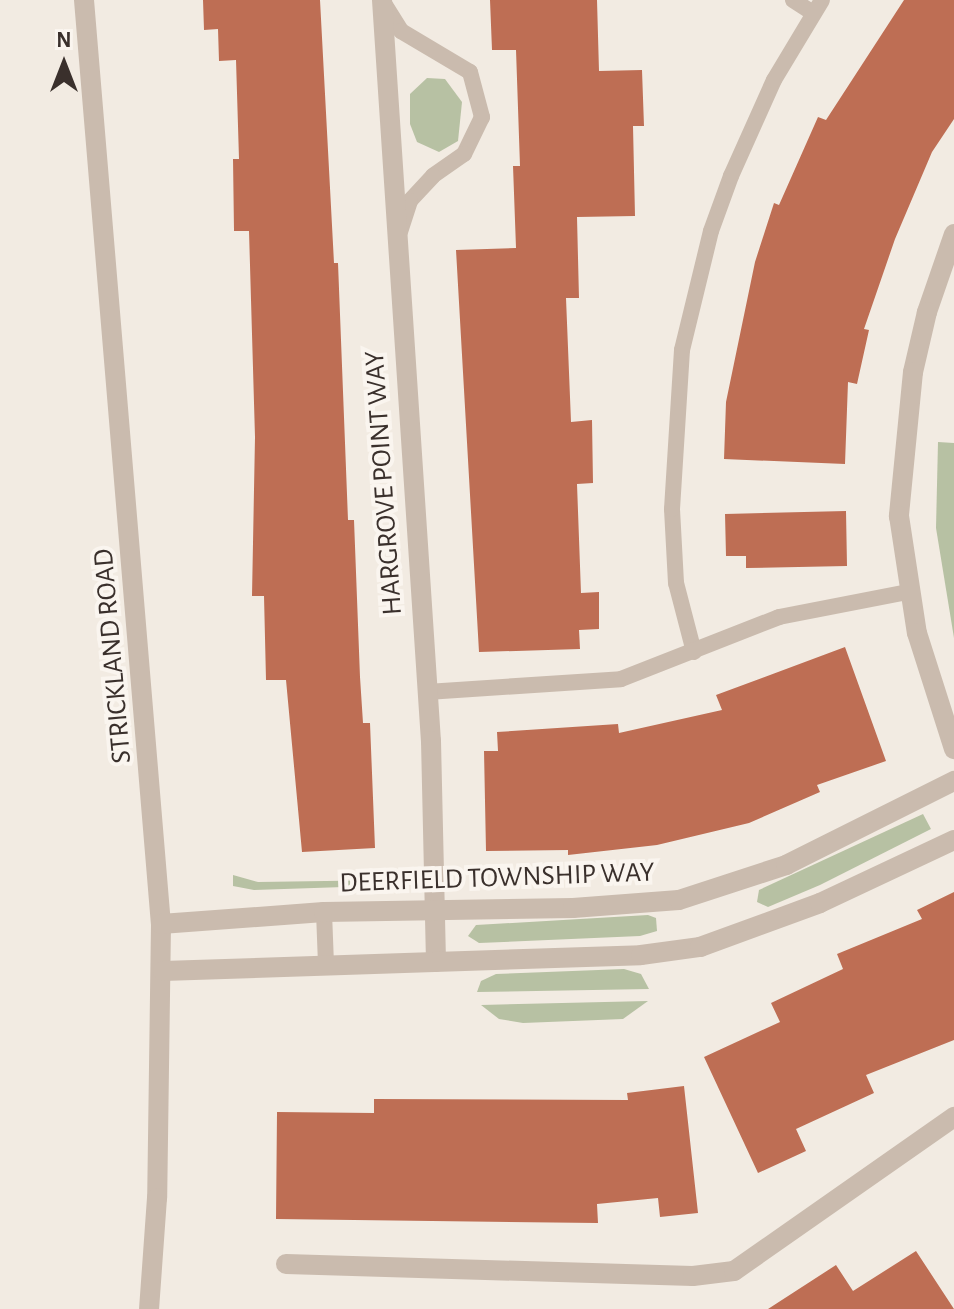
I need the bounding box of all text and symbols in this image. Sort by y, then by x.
north arrow [24,24,104,104]
text: N [56,29,72,51]
street label: HARGROVE POINT WAY [358,350,410,616]
street label: STRICKLAND ROAD [87,547,139,765]
street label: DEERFIELD TOWNSHIP WAY [339,856,655,900]

